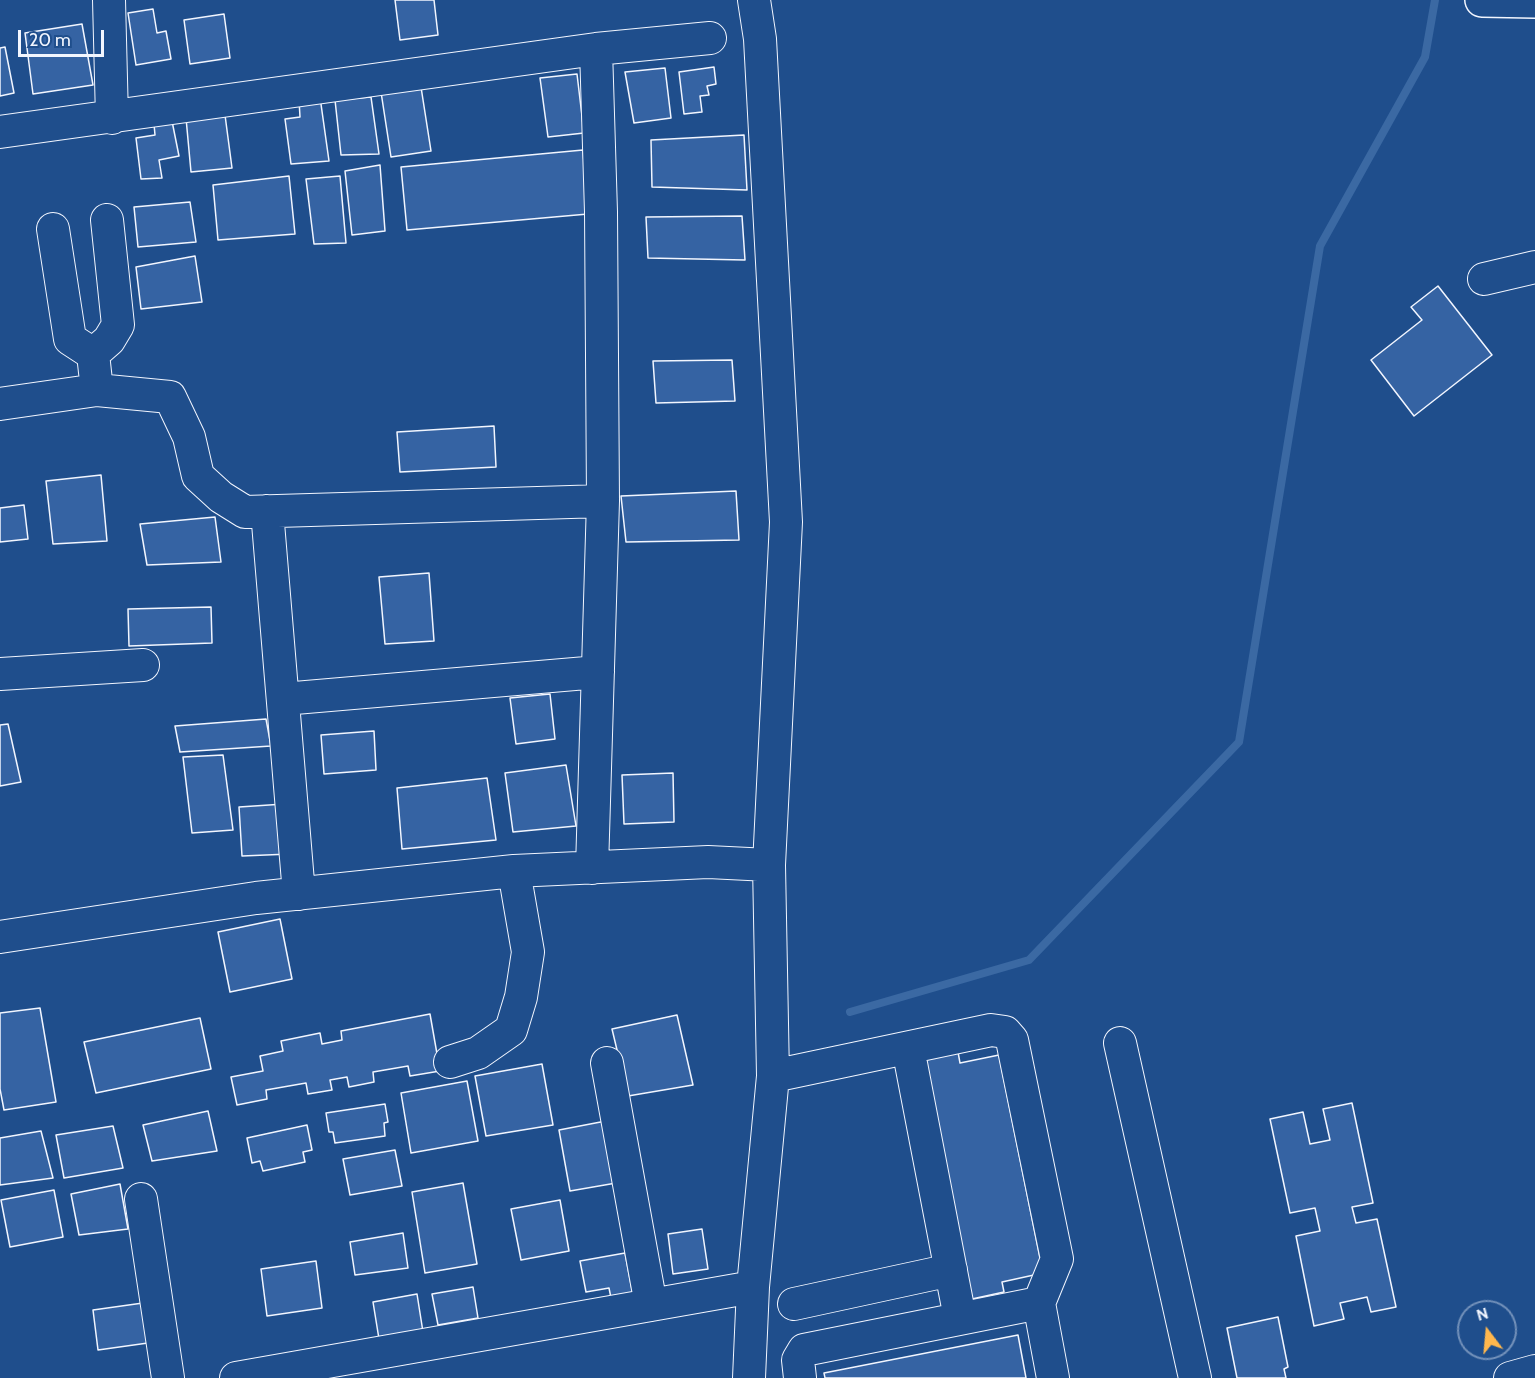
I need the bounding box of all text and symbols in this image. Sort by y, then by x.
scale bar [21,18,106,56]
text: 20 m [29,29,71,51]
north arrow [1457,1300,1517,1360]
text: N [1474,1303,1491,1325]

